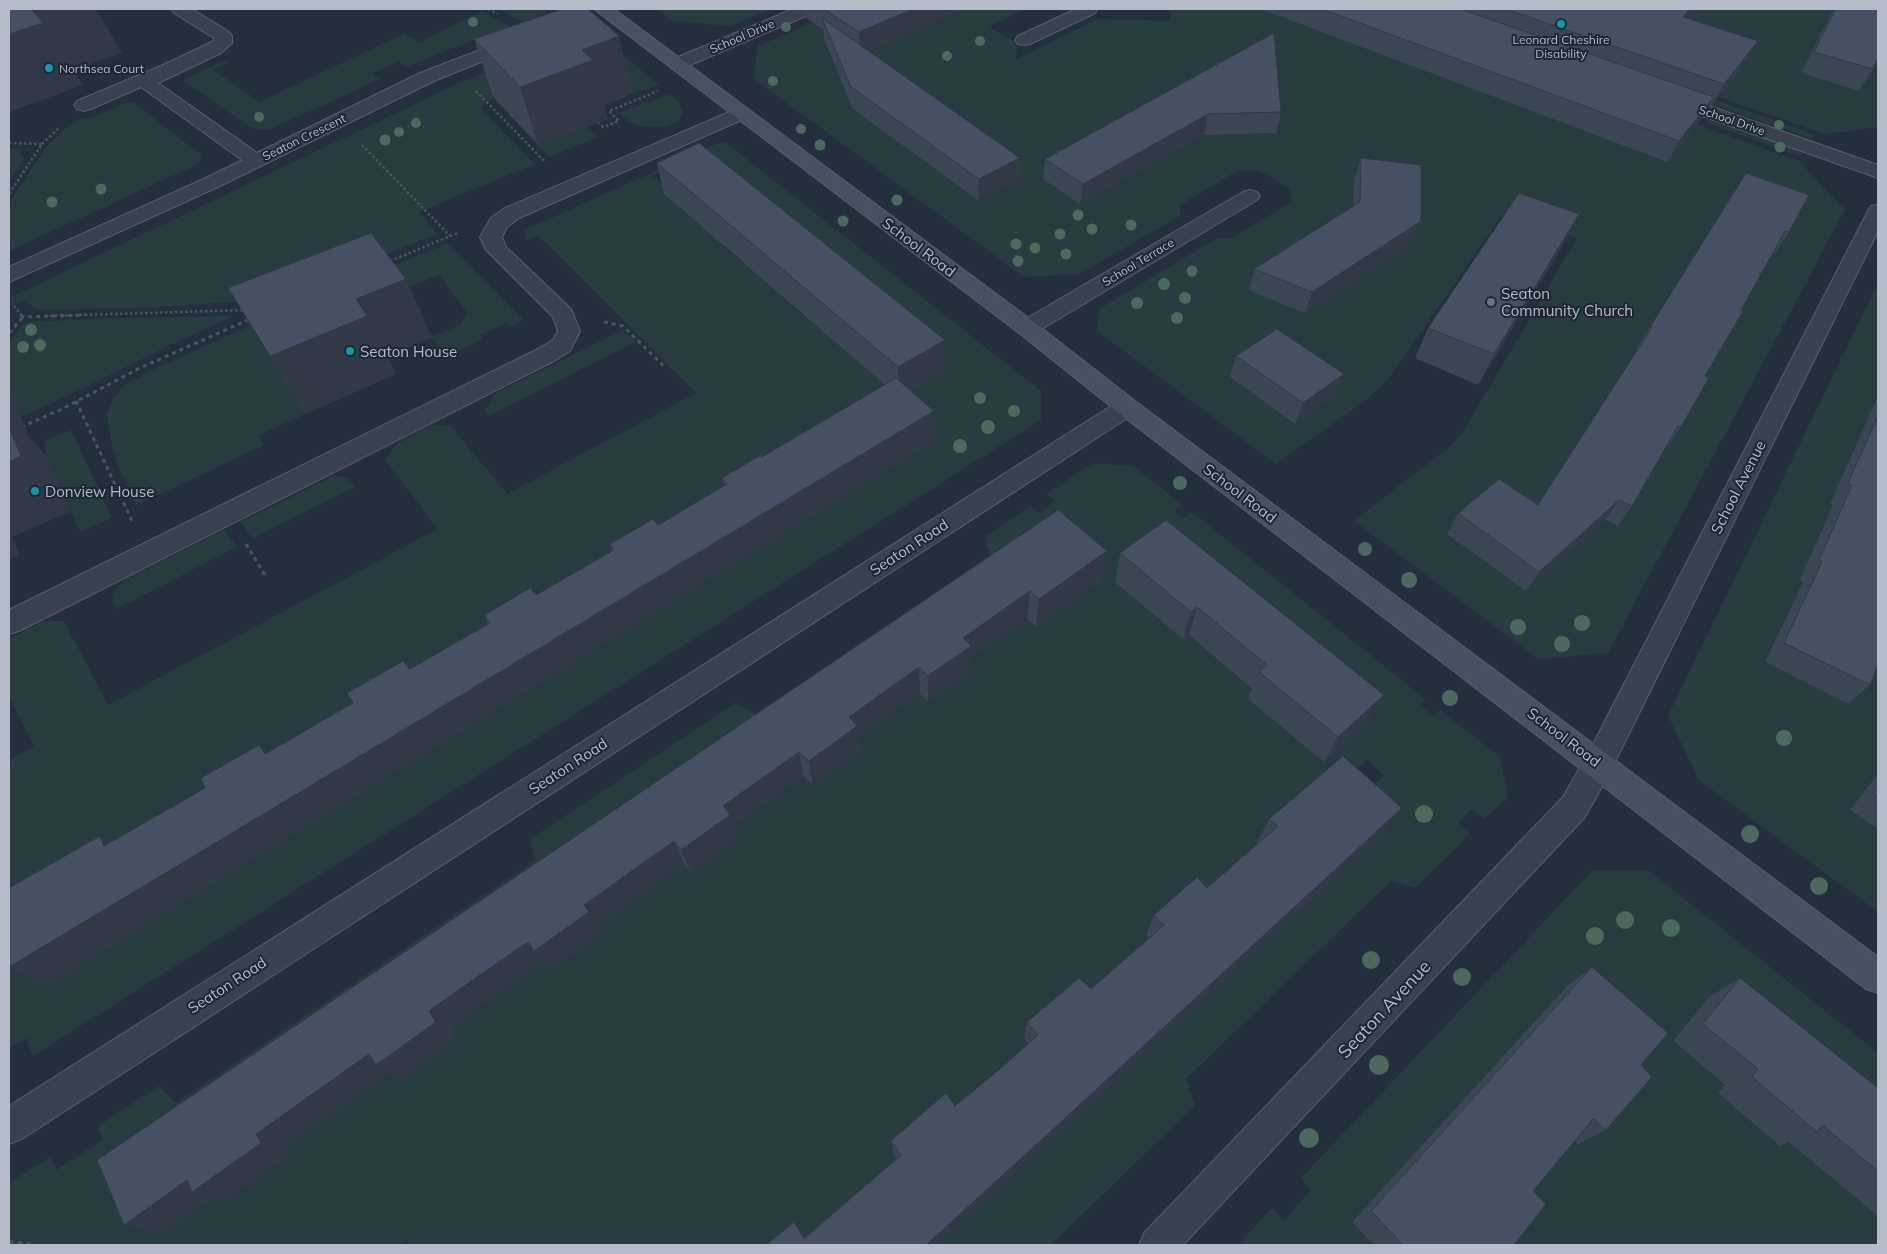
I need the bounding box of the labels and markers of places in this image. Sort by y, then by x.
marker: Leonard Cheshire Disability [1555,18,1567,30]
place label: Leonard Cheshire Disability [1512,32,1610,61]
place label: Northsea Court [59,61,144,76]
marker: Northsea Court [43,62,55,74]
place label: Seaton Community Church [1501,284,1633,320]
marker: Seaton Community Church [1485,296,1497,308]
place label: Seaton House [360,342,457,361]
marker: Seaton House [344,345,356,357]
place label: Donview House [45,482,154,501]
marker: Donview House [29,485,41,497]

